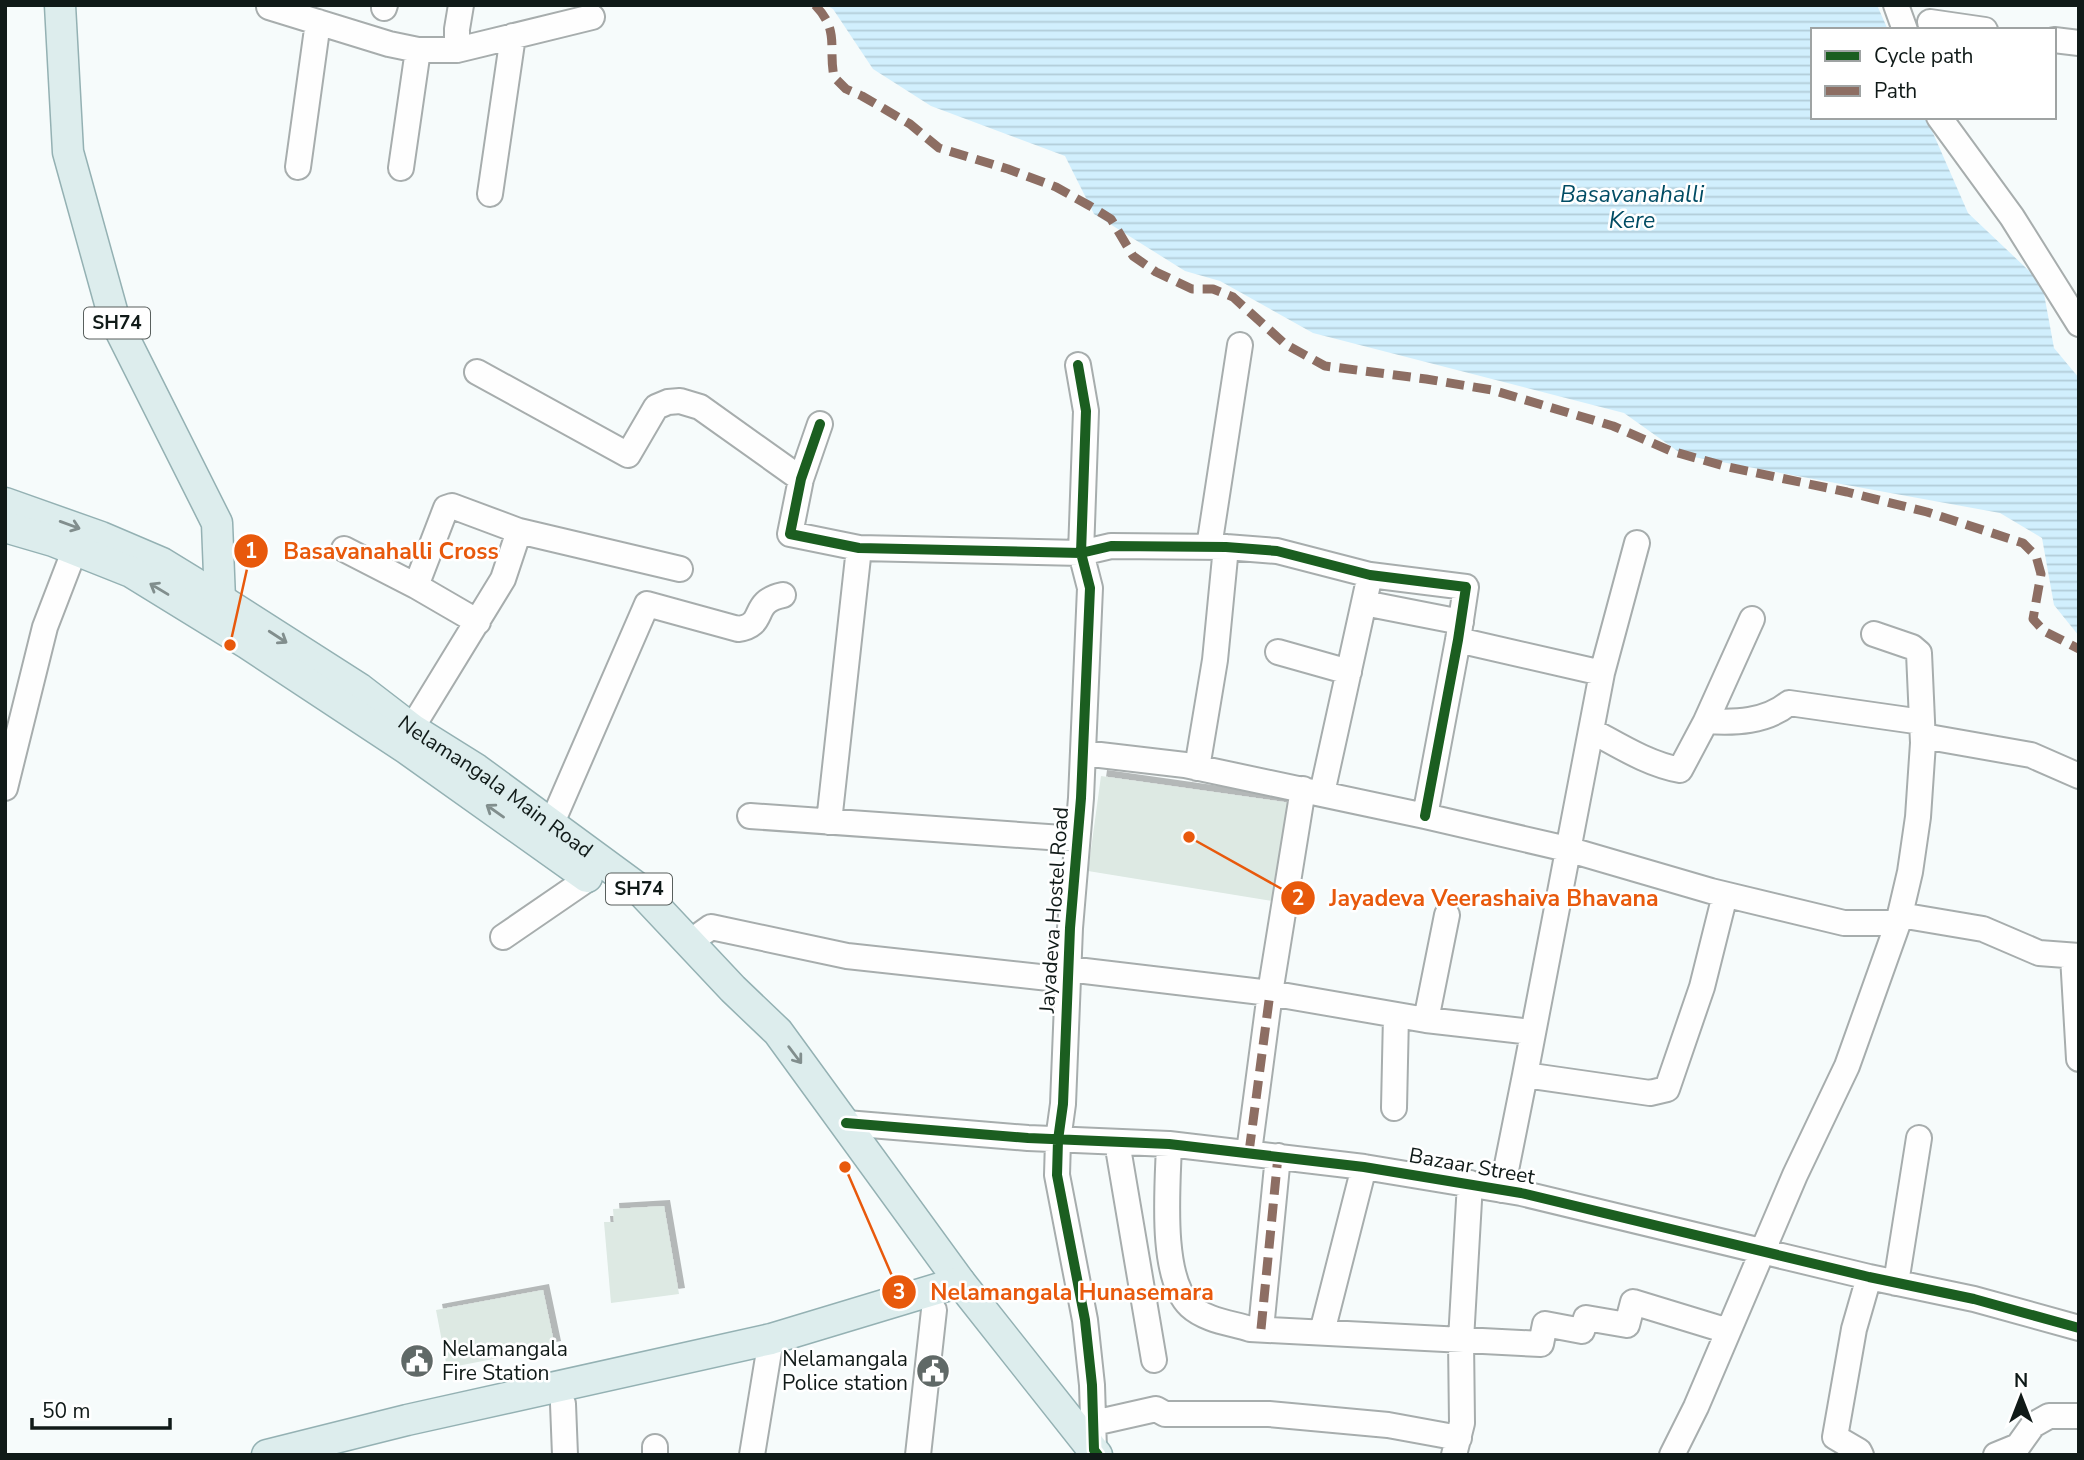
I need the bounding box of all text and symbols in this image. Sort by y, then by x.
legend [1811,28,2056,119]
text: Cycle path [1874,42,1973,70]
text: Path [1874,77,1917,105]
water label: Basavanahalli Kere [1560,179,1705,236]
road number: SH74 [84,308,150,338]
one-way arrow [58,520,80,533]
callout: Basavanahalli Cross [234,529,512,573]
text: Basavanahalli Cross [283,536,499,567]
text: 1 [245,537,257,565]
one-way arrow [150,582,170,596]
one-way arrow [267,630,287,644]
street label: Nelamangala Main Road [392,709,599,864]
one-way arrow [486,804,505,818]
street label: Jayadeva Hostel Road [1033,806,1075,1015]
road number: SH74 [606,874,672,904]
callout: Jayadeva Veerashaiva Bhavana [1280,876,1673,920]
text: Jayadeva Veerashaiva Bhavana [1328,883,1659,914]
text: 2 [1292,884,1304,912]
one-way arrow [787,1045,802,1063]
street label: Bazaar Street [1407,1141,1538,1191]
callout: Nelamangala Hunasemara [881,1270,1228,1314]
text: Nelamangala Hunasemara [930,1277,1214,1308]
text: 3 [893,1278,905,1306]
place label: Nelamangala Fire Station [442,1335,568,1387]
public building icon: Nelamangala Fire Station [398,1342,436,1380]
place label: Nelamangala Police station [782,1345,908,1397]
public building icon: Nelamangala Police station [914,1352,952,1390]
north arrow [1986,1362,2056,1432]
text: N [2014,1368,2028,1394]
scale bar [32,1386,170,1430]
text: 50 m [42,1397,91,1425]

